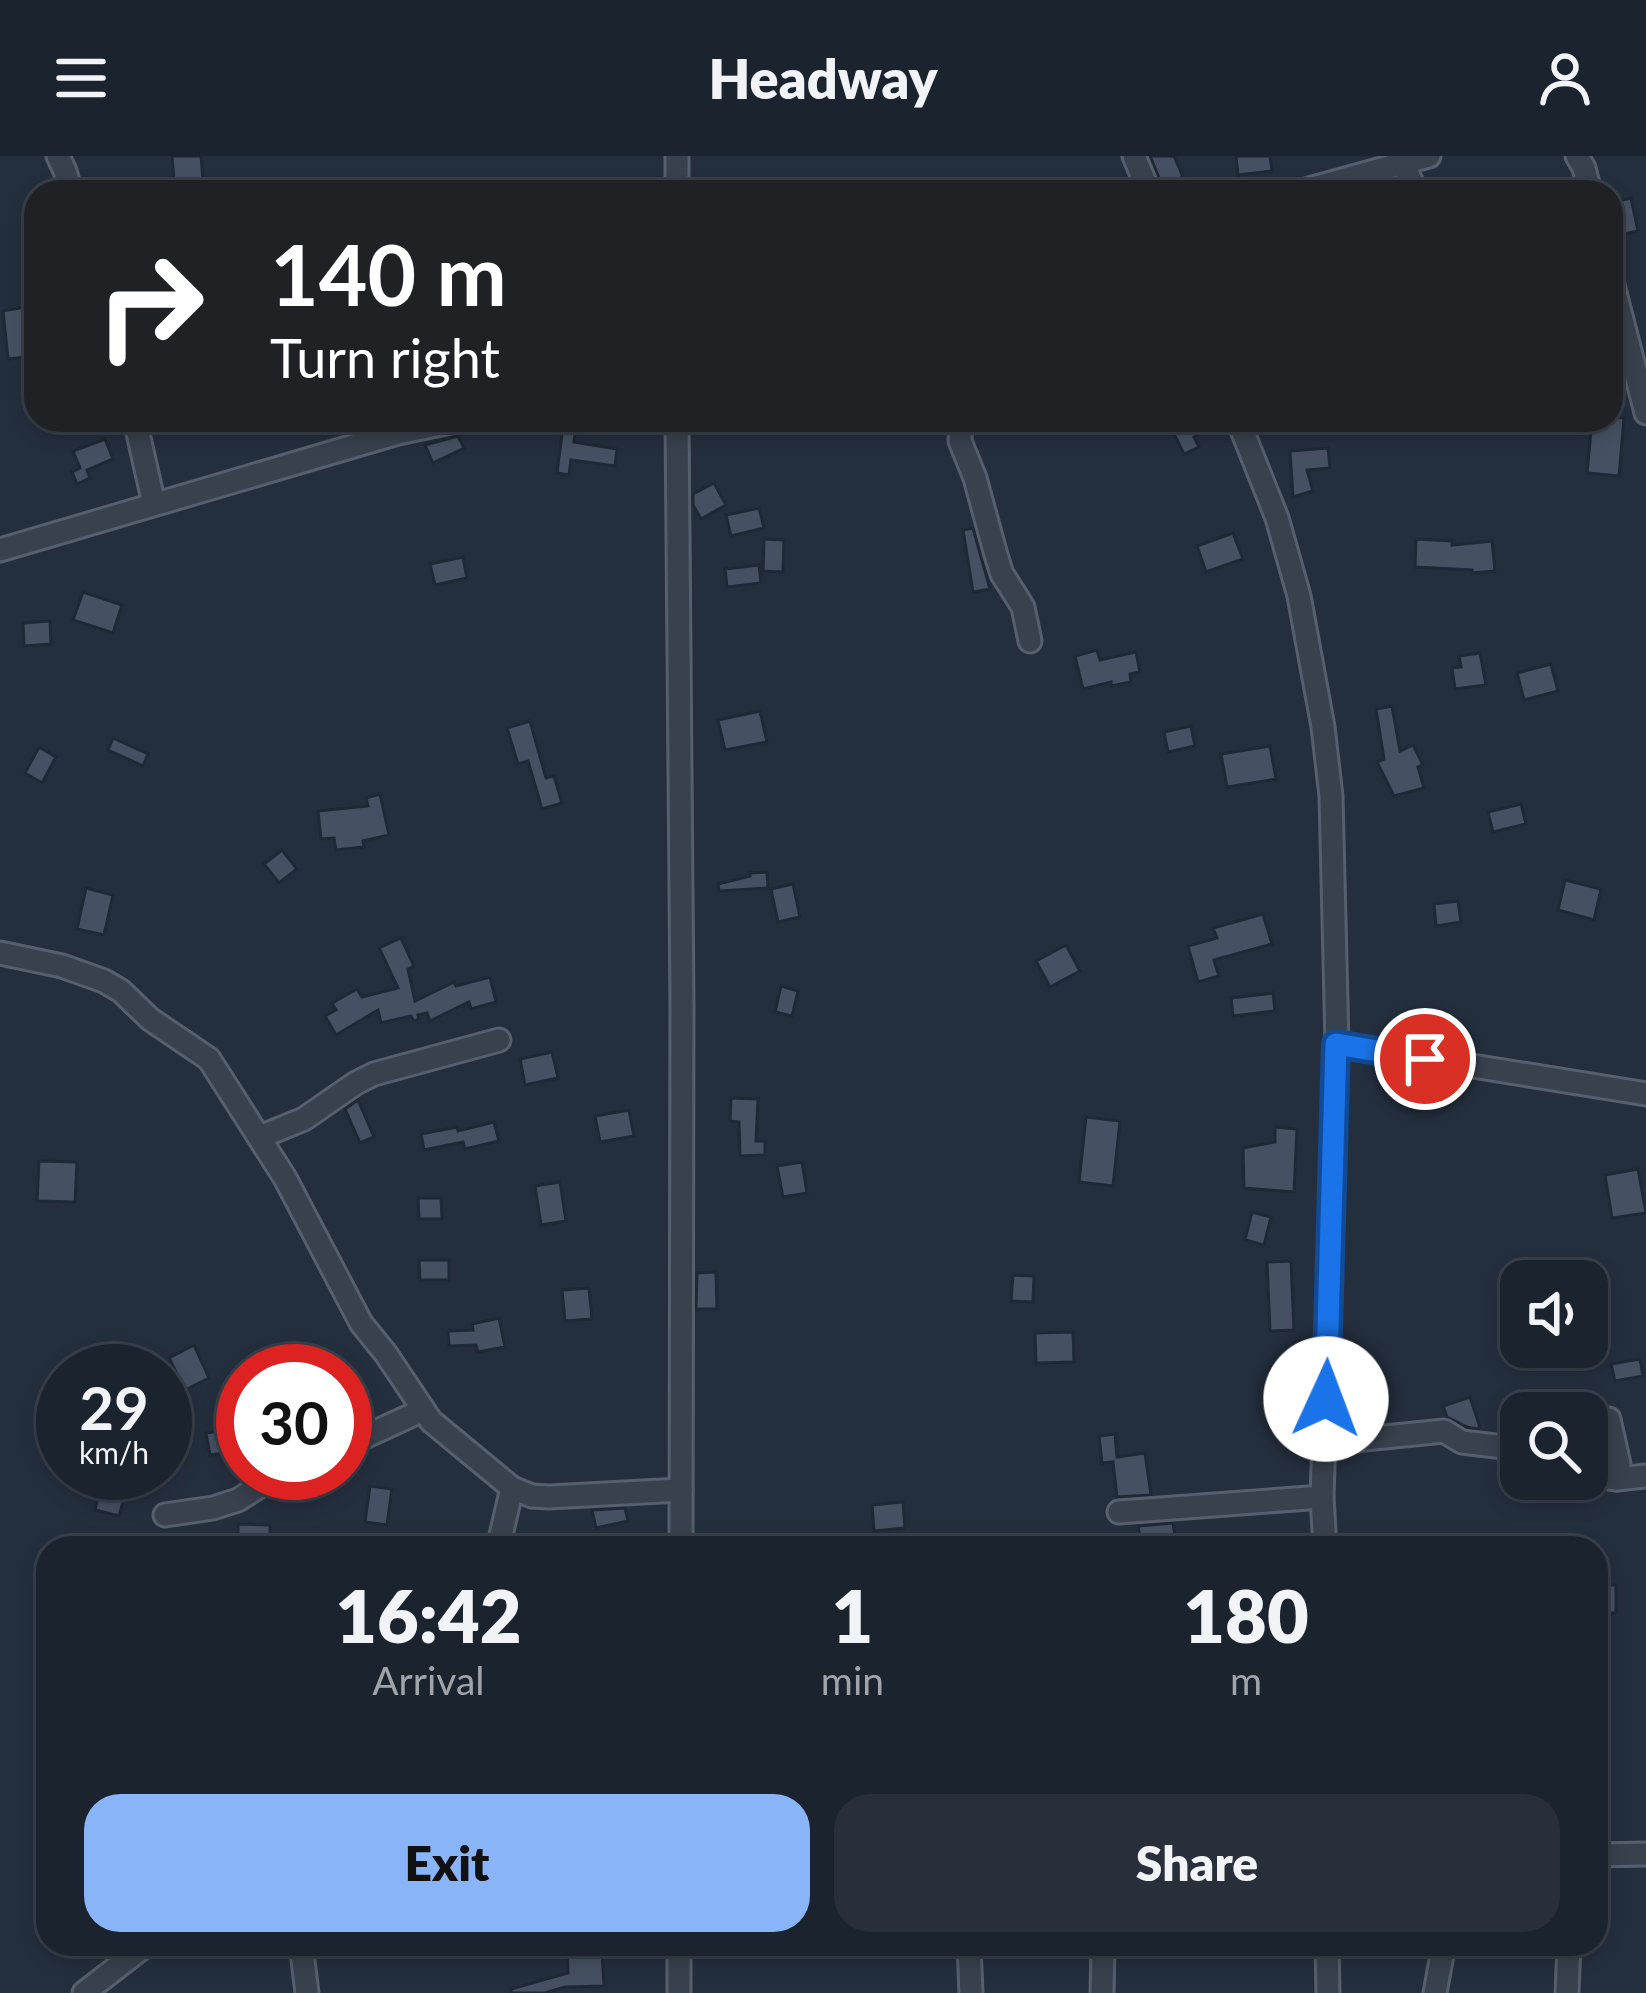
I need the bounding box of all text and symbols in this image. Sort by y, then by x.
icon: menu [48,45,114,111]
icon: person [1532,45,1598,111]
text: Headway [708,46,938,111]
text: 140 m [270,223,507,324]
icon: right [72,228,228,384]
text: Turn right [270,325,500,390]
pin [1374,1008,1476,1110]
icon: arrive [1392,1026,1458,1092]
map controls [1500,1260,1608,1500]
button: sound [1500,1260,1608,1368]
position arrow [1263,1336,1389,1462]
speed limit sign: 30 [216,1344,372,1500]
text: 29 [79,1371,149,1443]
button: search [1500,1392,1608,1500]
text: km/h [79,1434,149,1470]
text: 16:42 [335,1572,521,1658]
text: 1 [832,1572,873,1658]
text: 180 [1183,1572,1309,1658]
text: Arrival [372,1657,485,1703]
text: min [821,1657,884,1703]
text: m [1230,1657,1262,1703]
button: Exit [84,1794,810,1932]
button: Share [834,1794,1560,1932]

